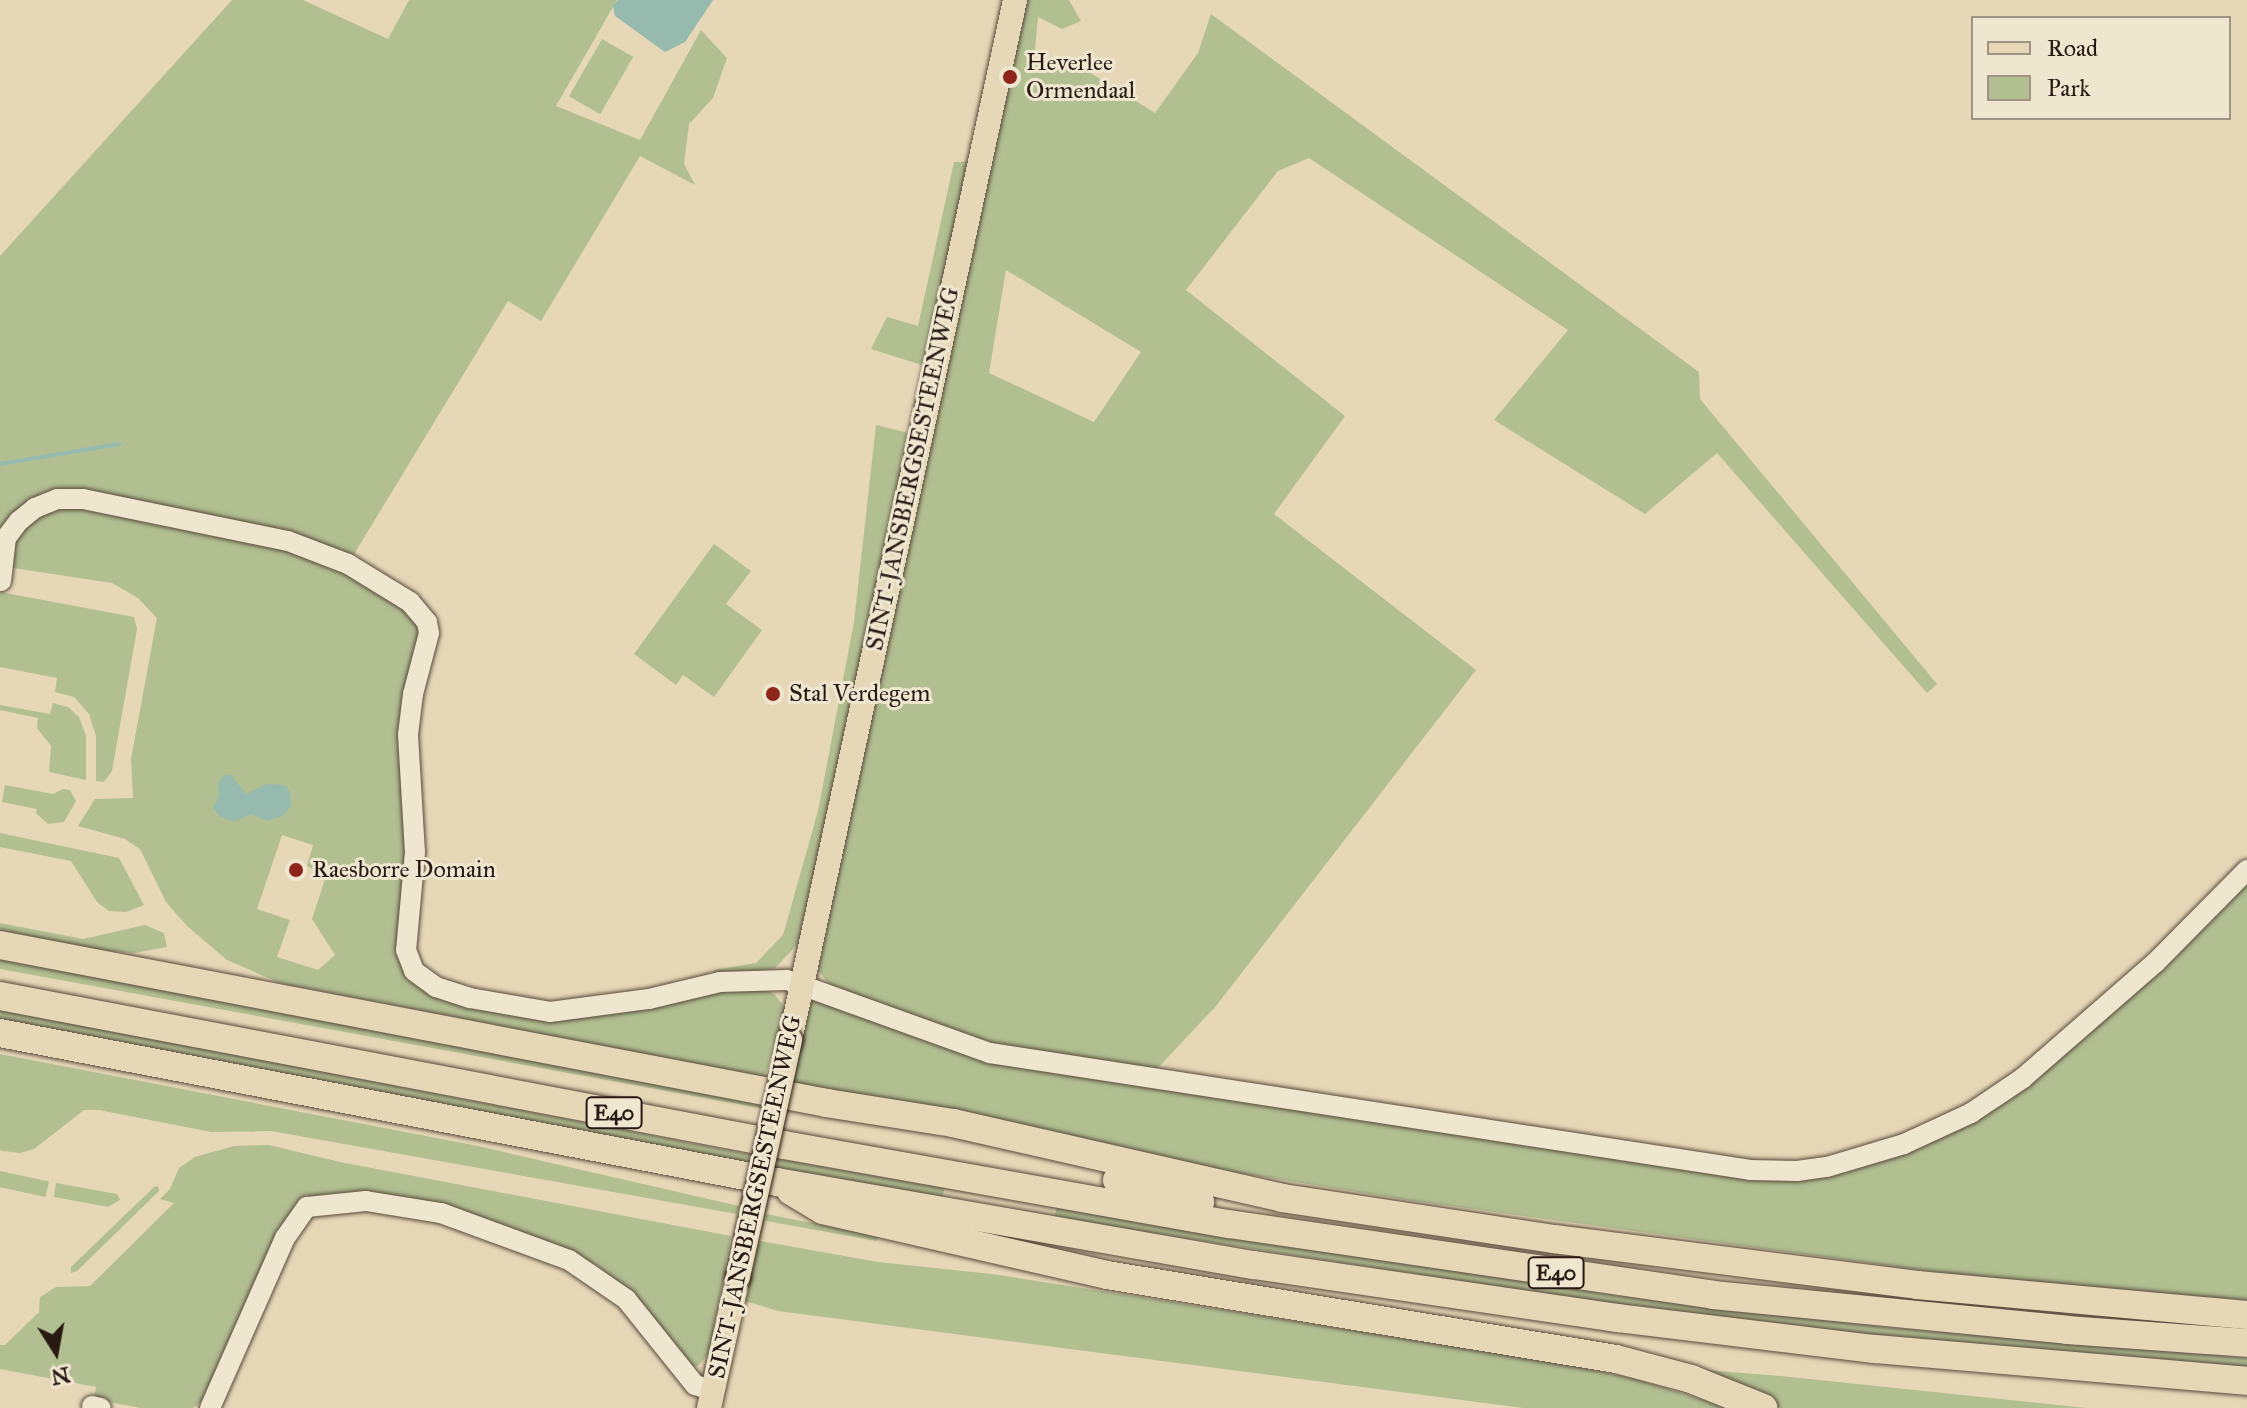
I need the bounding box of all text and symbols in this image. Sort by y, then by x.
legend [1971,16,2231,120]
text: Road [2047,33,2098,63]
place label: Heverlee Ormendaal [1026,49,1135,105]
marker: Heverlee Ormendaal [1001,68,1019,86]
text: Park [2047,73,2090,103]
street label: SINT-JANSBERGSESTEENWEG [860,285,966,653]
place label: Stal Verdegem [789,680,930,708]
marker: Stal Verdegem [764,685,782,703]
place label: Raesborre Domain [312,856,496,884]
marker: Raesborre Domain [287,861,305,879]
street label: SINT-JANSBERGSESTEENWEG [702,1013,808,1381]
road number: E40 [584,1095,644,1131]
road number: E40 [1526,1255,1586,1291]
north arrow [16,1312,96,1392]
text: N [49,1361,72,1391]

